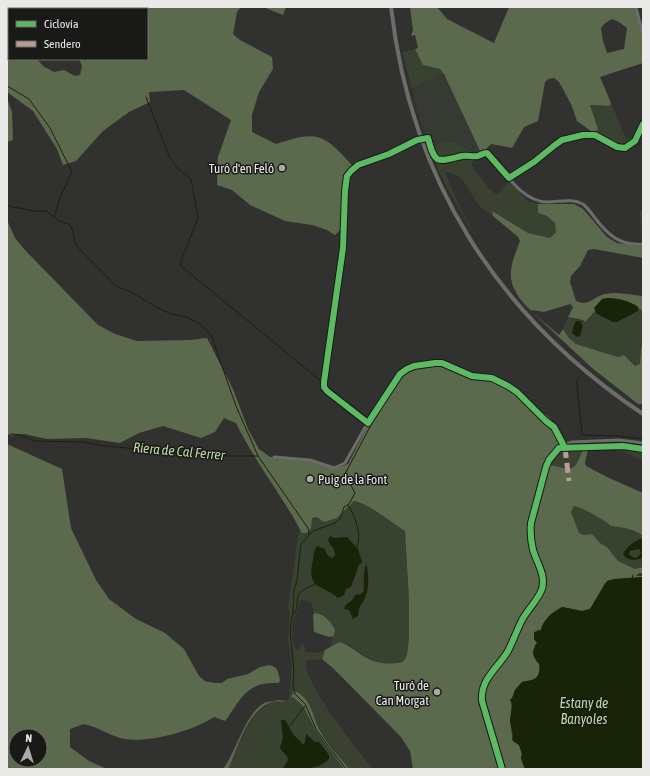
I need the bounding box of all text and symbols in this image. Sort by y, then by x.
legend [8,8,148,60]
text: Ciclovía [44,17,78,31]
text: Sendero [44,37,81,51]
place label: Turó d'en Feló [209,161,274,176]
marker: Turó d'en Feló [277,163,287,173]
water label: Riera de Cal Ferrer [132,439,226,463]
place label: Puig de la Font [318,472,388,487]
marker: Puig de la Font [305,474,315,484]
place label: Turó de Can Morgat [376,678,429,708]
marker: Turó de Can Morgat [432,687,442,697]
water label: Estany de Banyoles [560,695,608,727]
north arrow [8,728,48,768]
text: N [25,732,32,744]

